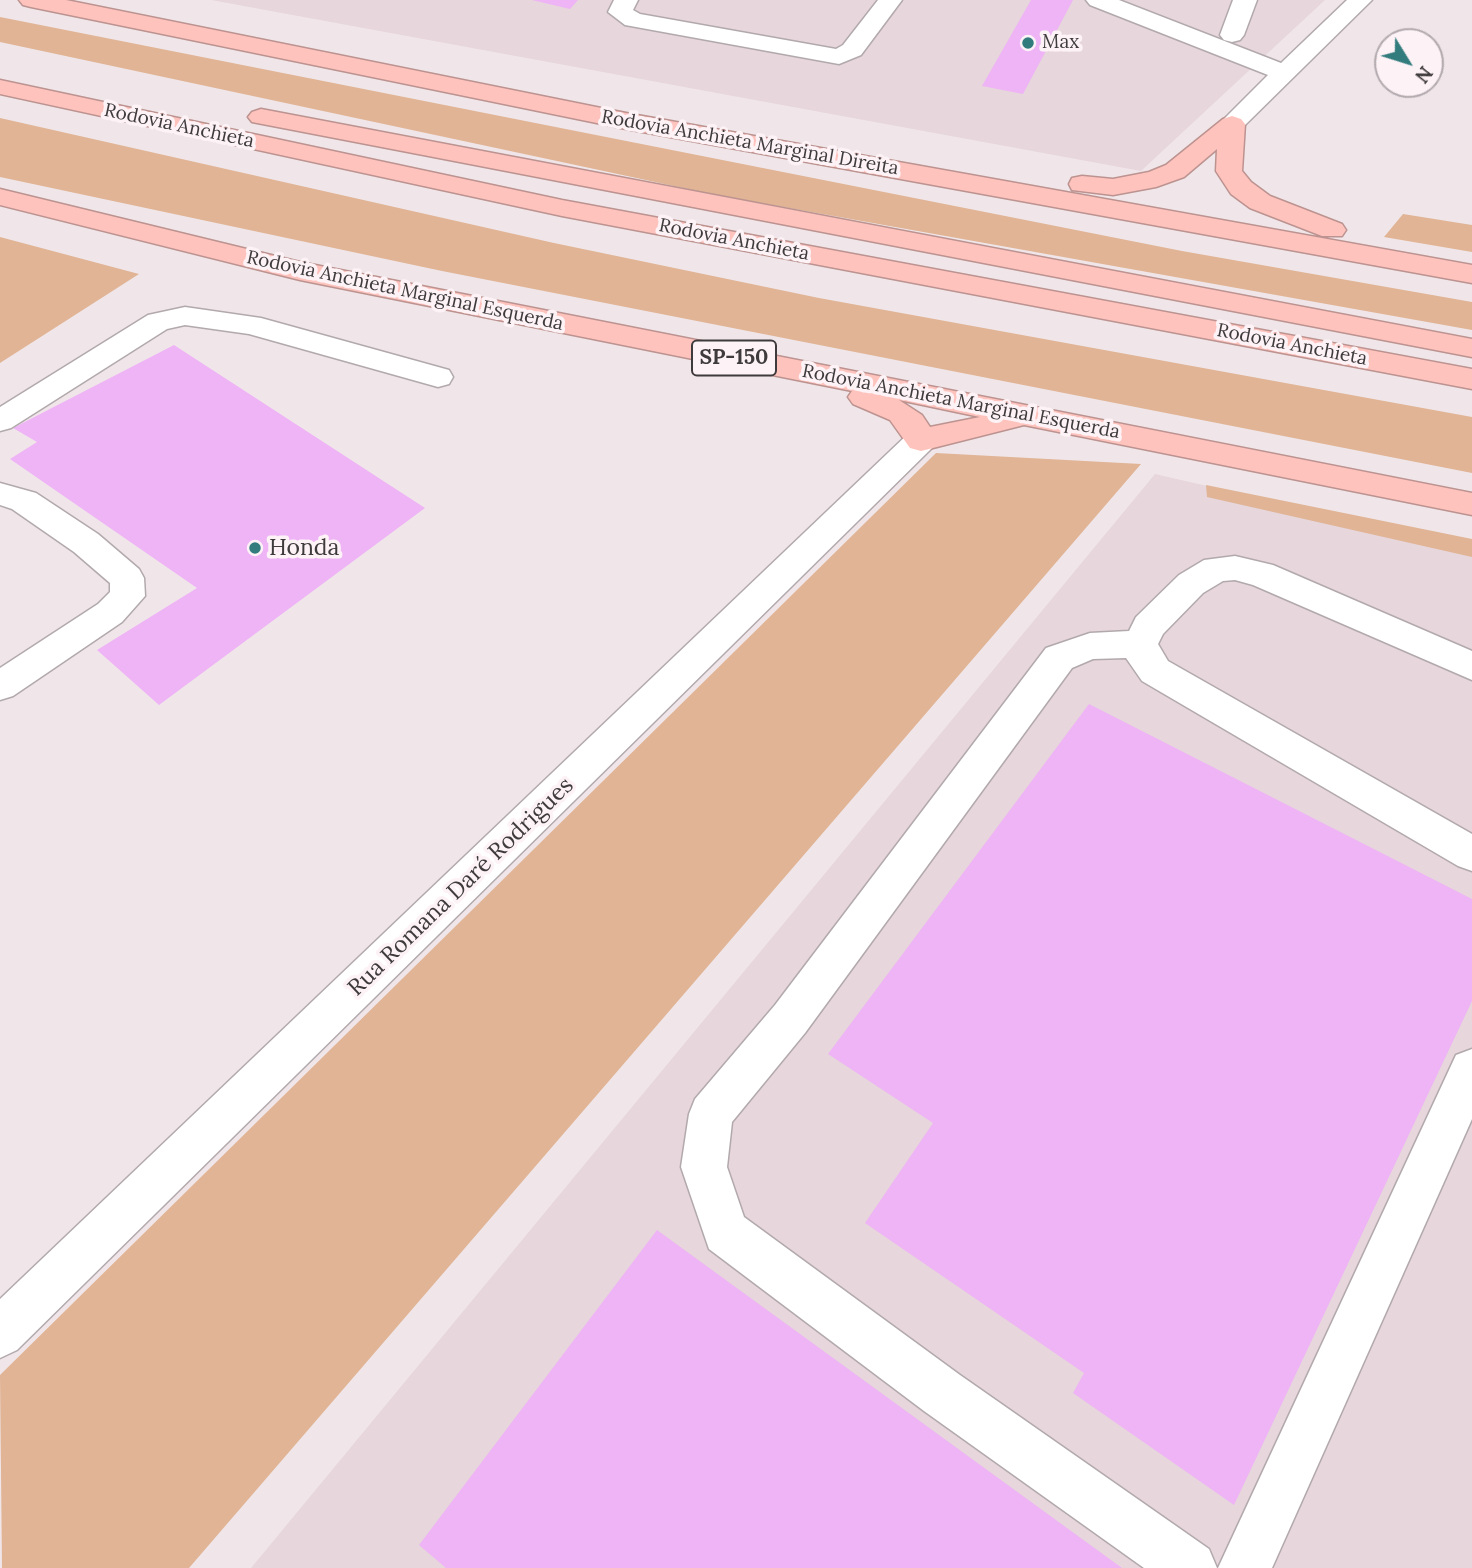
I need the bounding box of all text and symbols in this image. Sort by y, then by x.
north arrow [1374,28,1444,98]
place label: Max [1042,32,1079,54]
marker: Max [1020,35,1036,51]
text: N [1410,62,1438,88]
street label: Rodovia Anchieta [102,99,256,153]
street label: Rodovia Anchieta Marginal Direita [600,106,900,180]
street label: Rodovia Anchieta [657,214,811,266]
street label: Rodovia Anchieta Marginal Esquerda [245,246,565,336]
street label: Rodovia Anchieta [1215,319,1369,371]
road number: SP-150 [692,340,776,376]
street label: Rodovia Anchieta Marginal Esquerda [800,360,1122,444]
place label: Honda [269,534,339,562]
marker: Honda [247,540,263,556]
street label: Rua Romana Daré Rodrigues [342,772,580,1002]

